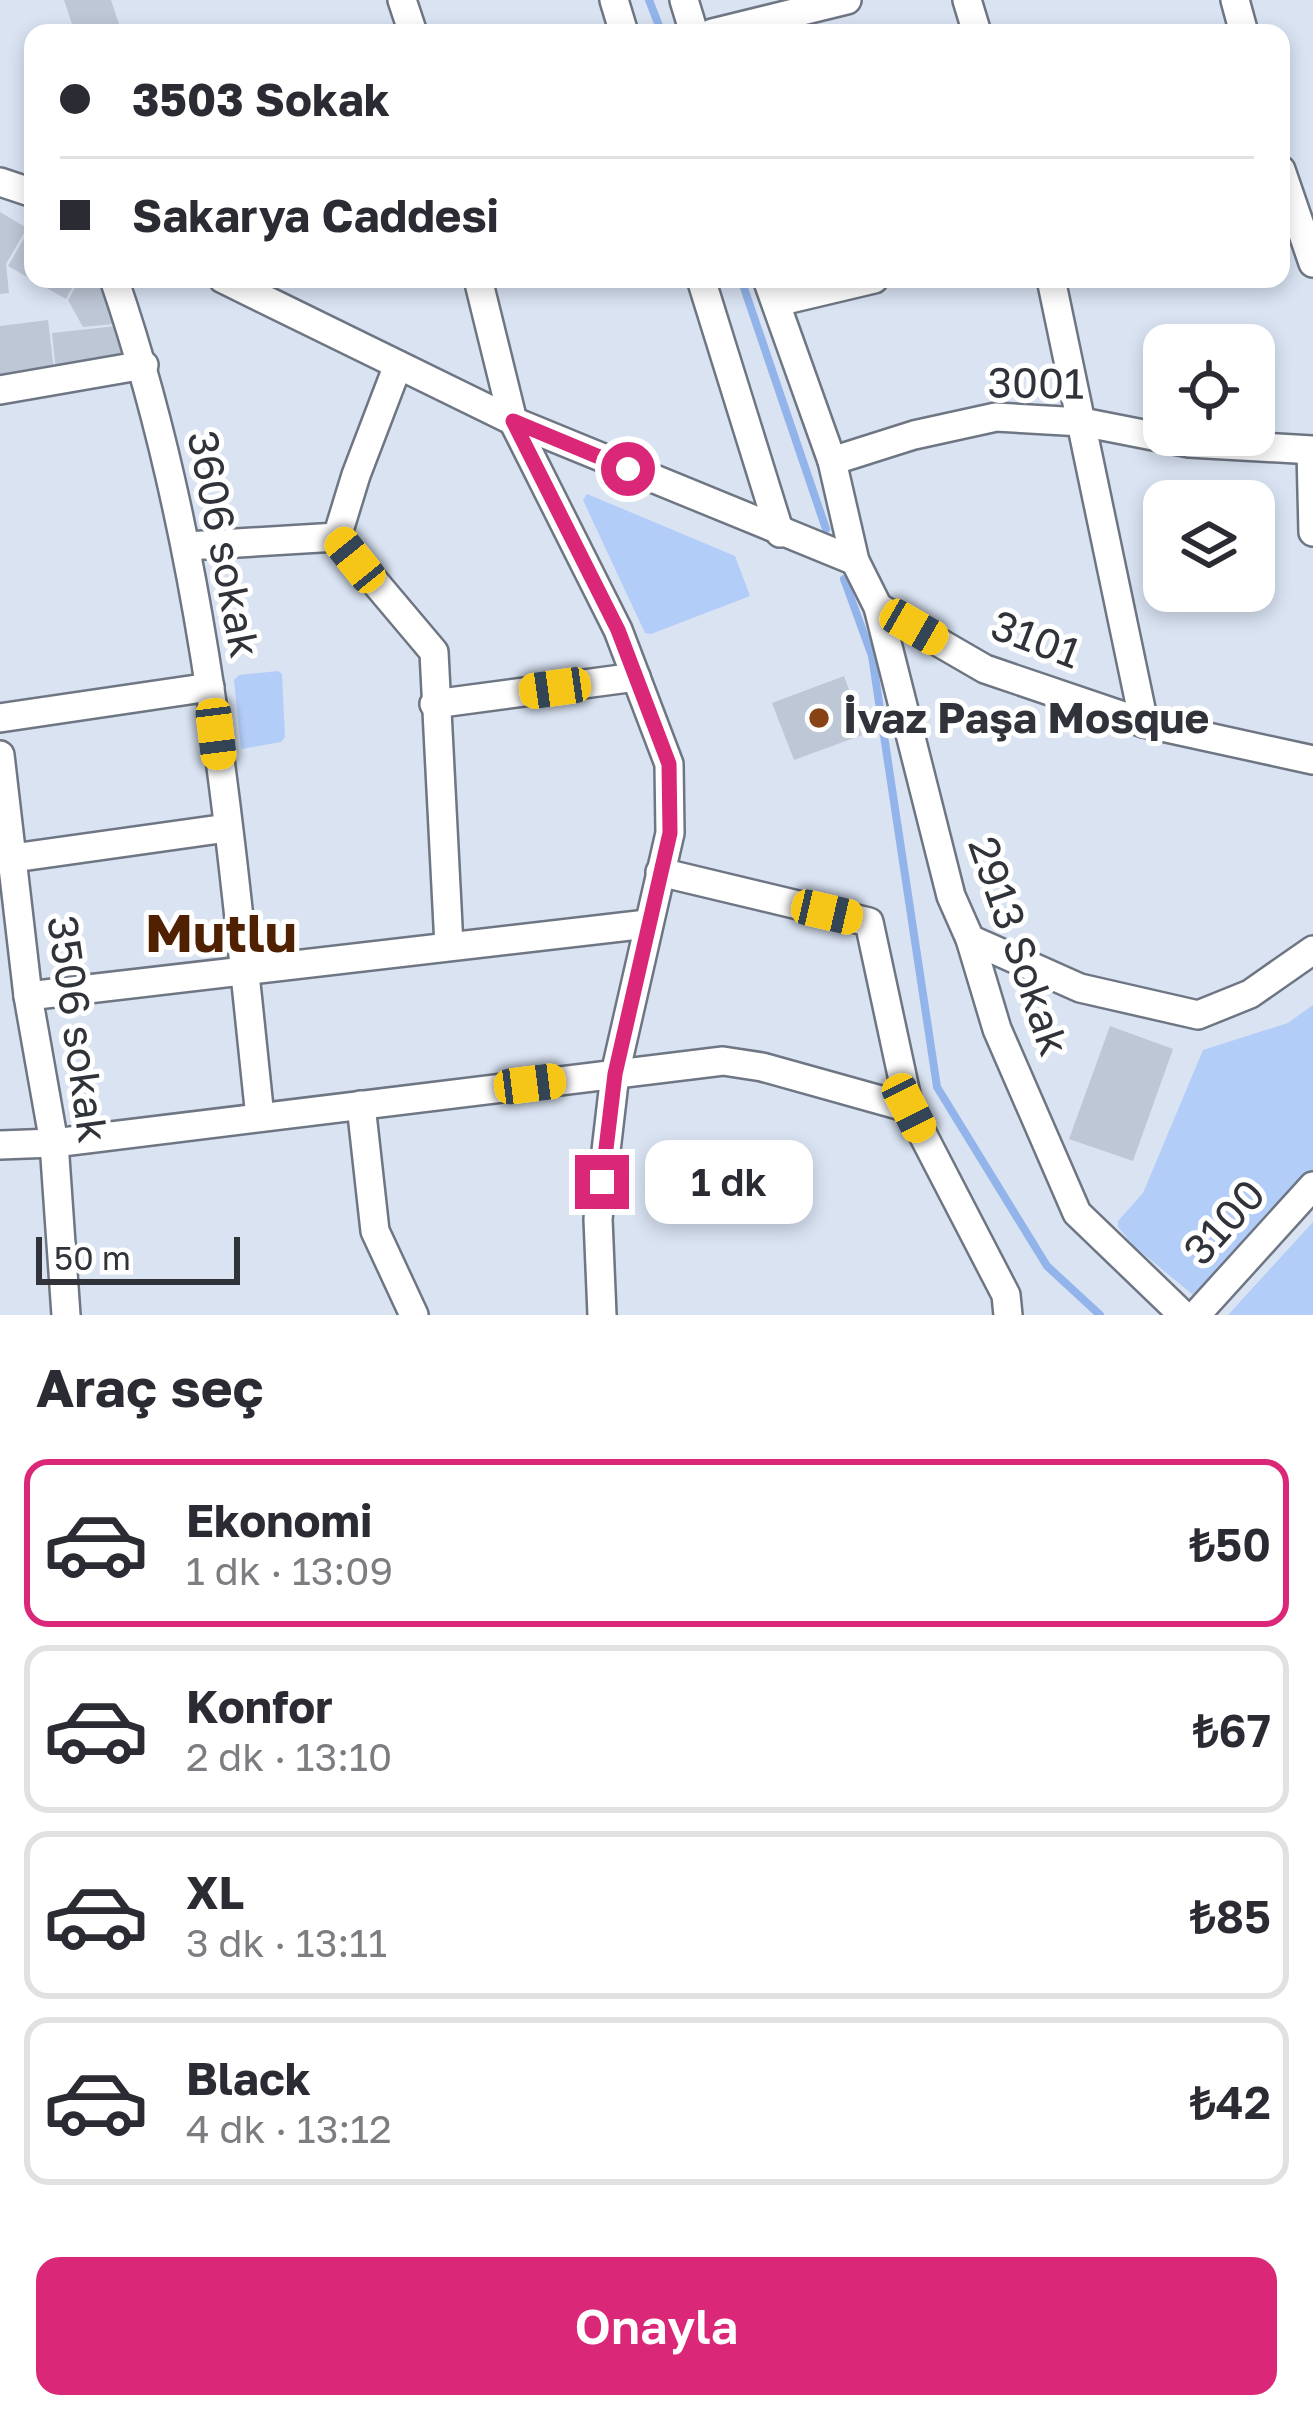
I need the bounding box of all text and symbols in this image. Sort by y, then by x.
text: 3503 Sokak [132,72,390,126]
text: Sakarya Caddesi [132,188,499,242]
map controls [1143,324,1275,612]
button: locate [1143,324,1275,456]
street label: 3001 [987,356,1085,408]
street label: 3606 sokak [178,426,271,662]
route start [601,442,655,496]
button: layers [1143,480,1275,612]
car [318,521,392,599]
car [874,593,954,661]
street label: 3101 [985,598,1088,678]
car [517,665,593,711]
place label: İvaz Paşa Mosque [843,692,1209,742]
car [194,696,238,772]
marker: İvaz Paşa Mosque [806,705,832,731]
street label: 2913 Sokak [959,830,1081,1062]
car [788,886,866,938]
district label: Mutlu [145,899,297,964]
street label: 3506 sokak [38,912,120,1146]
car [492,1062,568,1106]
car [877,1068,941,1148]
callout: 1 dk [644,1140,812,1224]
route end [575,1155,629,1209]
text: 1 dk [691,1158,767,1205]
street label: 3100 [1172,1169,1274,1274]
scale bar [36,1231,240,1284]
text: 50 m [54,1238,131,1277]
text: Araç seç [36,1354,264,1419]
icon: car [42,1489,150,1597]
text: Ekonomi [186,1493,372,1547]
text: ₺50 [1190,1517,1271,1571]
text: 1 dk · 13:09 [186,1547,393,1594]
icon: car [42,1675,150,1783]
text: Konfor [186,1679,333,1733]
text: ₺67 [1193,1703,1271,1757]
text: 2 dk · 13:10 [186,1733,392,1780]
icon: car [42,1861,150,1969]
text: XL [186,1865,244,1919]
text: ₺85 [1190,1889,1271,1943]
text: 3 dk · 13:11 [186,1919,387,1966]
icon: car [42,2047,150,2155]
text: Black [186,2051,311,2105]
text: ₺42 [1190,2075,1271,2129]
text: 4 dk · 13:12 [186,2105,392,2152]
button: Onayla [36,2257,1277,2395]

